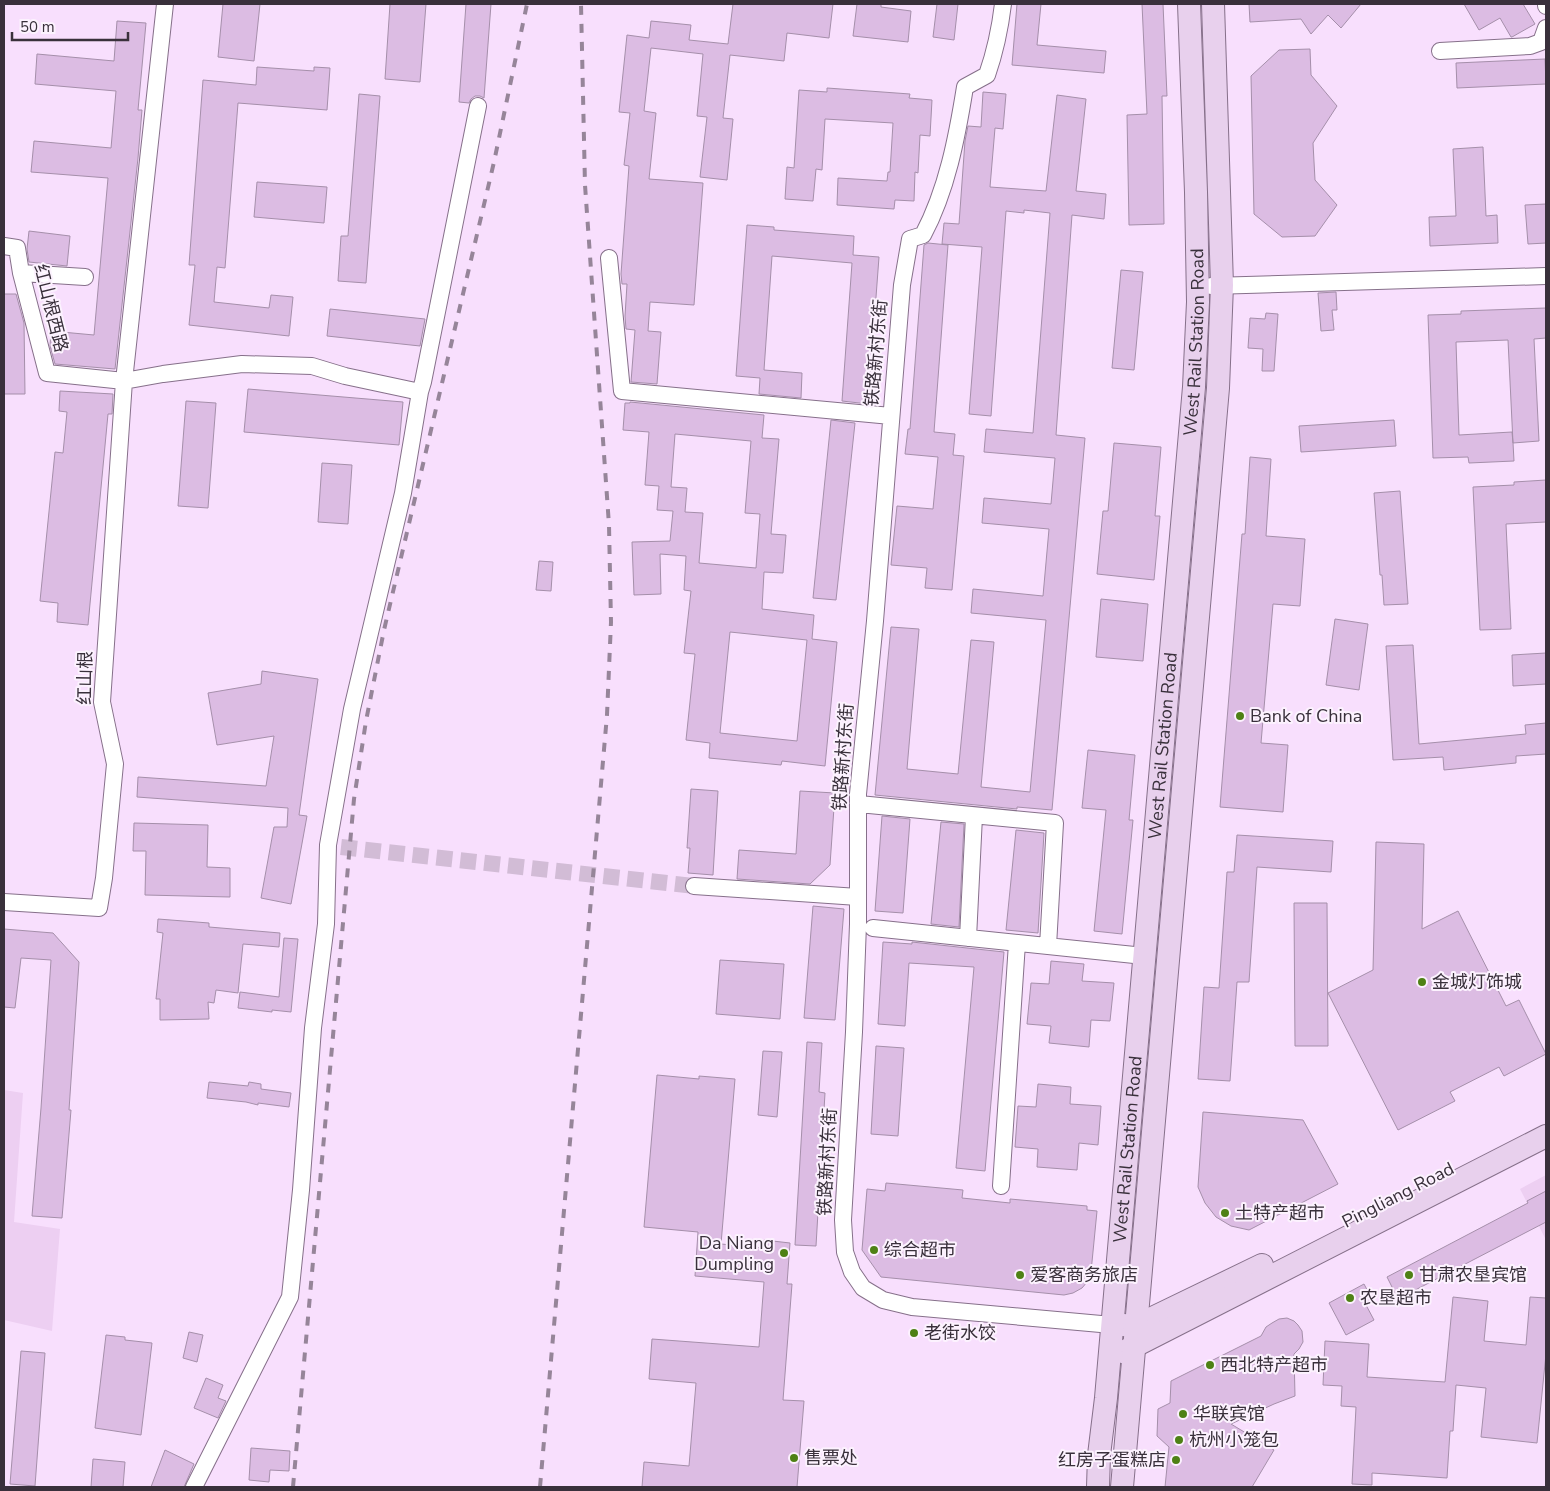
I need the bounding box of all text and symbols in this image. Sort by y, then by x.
scale bar [12,10,129,42]
text: 50 m [20,17,55,37]
street label: West Rail Station Road [1178,248,1210,437]
street label: 红山根西路 [28,261,74,355]
street label: 铁路新村东街 [859,298,893,408]
street label: 红山根 [73,651,97,705]
street label: West Rail Station Road [1143,651,1183,840]
street label: 铁路新村东街 [827,702,859,812]
place label: Bank of China [1250,704,1362,728]
marker: Bank of China [1234,710,1246,722]
place label: 金城灯饰城 [1432,970,1522,994]
marker: 金城灯饰城 [1416,976,1428,988]
street label: West Rail Station Road [1108,1055,1148,1244]
street label: 铁路新村东街 [812,1107,842,1217]
street label: Pingliang Road [1338,1156,1458,1234]
place label: 土特产超市 [1235,1201,1325,1225]
marker: 土特产超市 [1219,1207,1231,1219]
place label: Da Niang Dumpling [694,1231,774,1276]
place label: 综合超市 [884,1238,956,1262]
marker: 综合超市 [868,1244,880,1256]
marker: Da Niang Dumpling [778,1247,790,1259]
place label: 爱客商务旅店 [1030,1263,1138,1287]
place label: 甘肃农垦宾馆 [1419,1263,1527,1287]
marker: 爱客商务旅店 [1014,1269,1026,1281]
marker: 甘肃农垦宾馆 [1403,1269,1415,1281]
place label: 农垦超市 [1360,1286,1432,1310]
marker: 农垦超市 [1344,1292,1356,1304]
place label: 老街水饺 [924,1321,996,1345]
marker: 老街水饺 [908,1327,920,1339]
place label: 西北特产超市 [1220,1353,1328,1377]
marker: 西北特产超市 [1204,1359,1216,1371]
place label: 华联宾馆 [1193,1402,1265,1426]
marker: 华联宾馆 [1177,1408,1189,1420]
place label: 杭州小笼包 [1189,1428,1279,1452]
marker: 杭州小笼包 [1173,1434,1185,1446]
place label: 售票处 [804,1446,858,1470]
place label: 红房子蛋糕店 [1058,1448,1166,1472]
marker: 售票处 [788,1452,800,1464]
marker: 红房子蛋糕店 [1170,1454,1182,1466]

